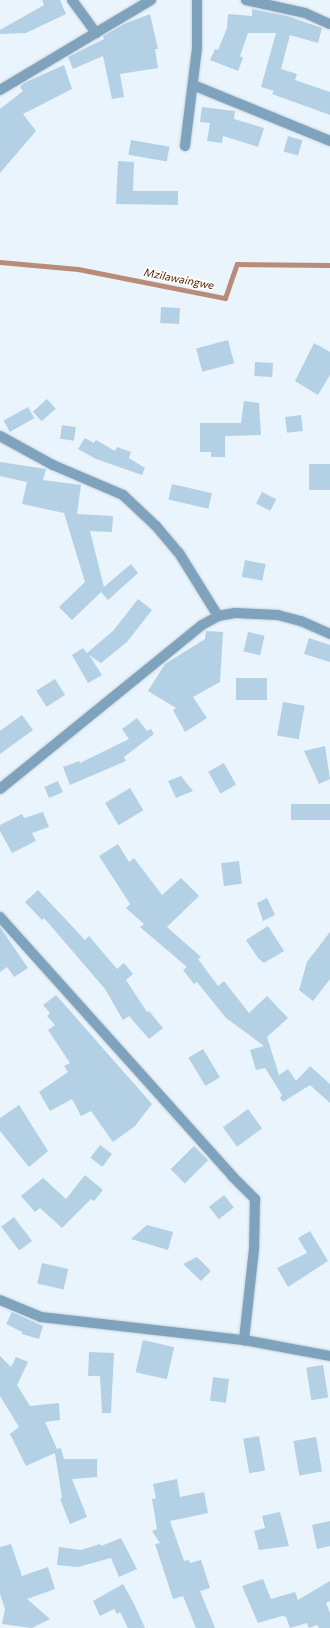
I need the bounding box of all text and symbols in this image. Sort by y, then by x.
water label: Mzilawaingwe [143,266,215,292]

